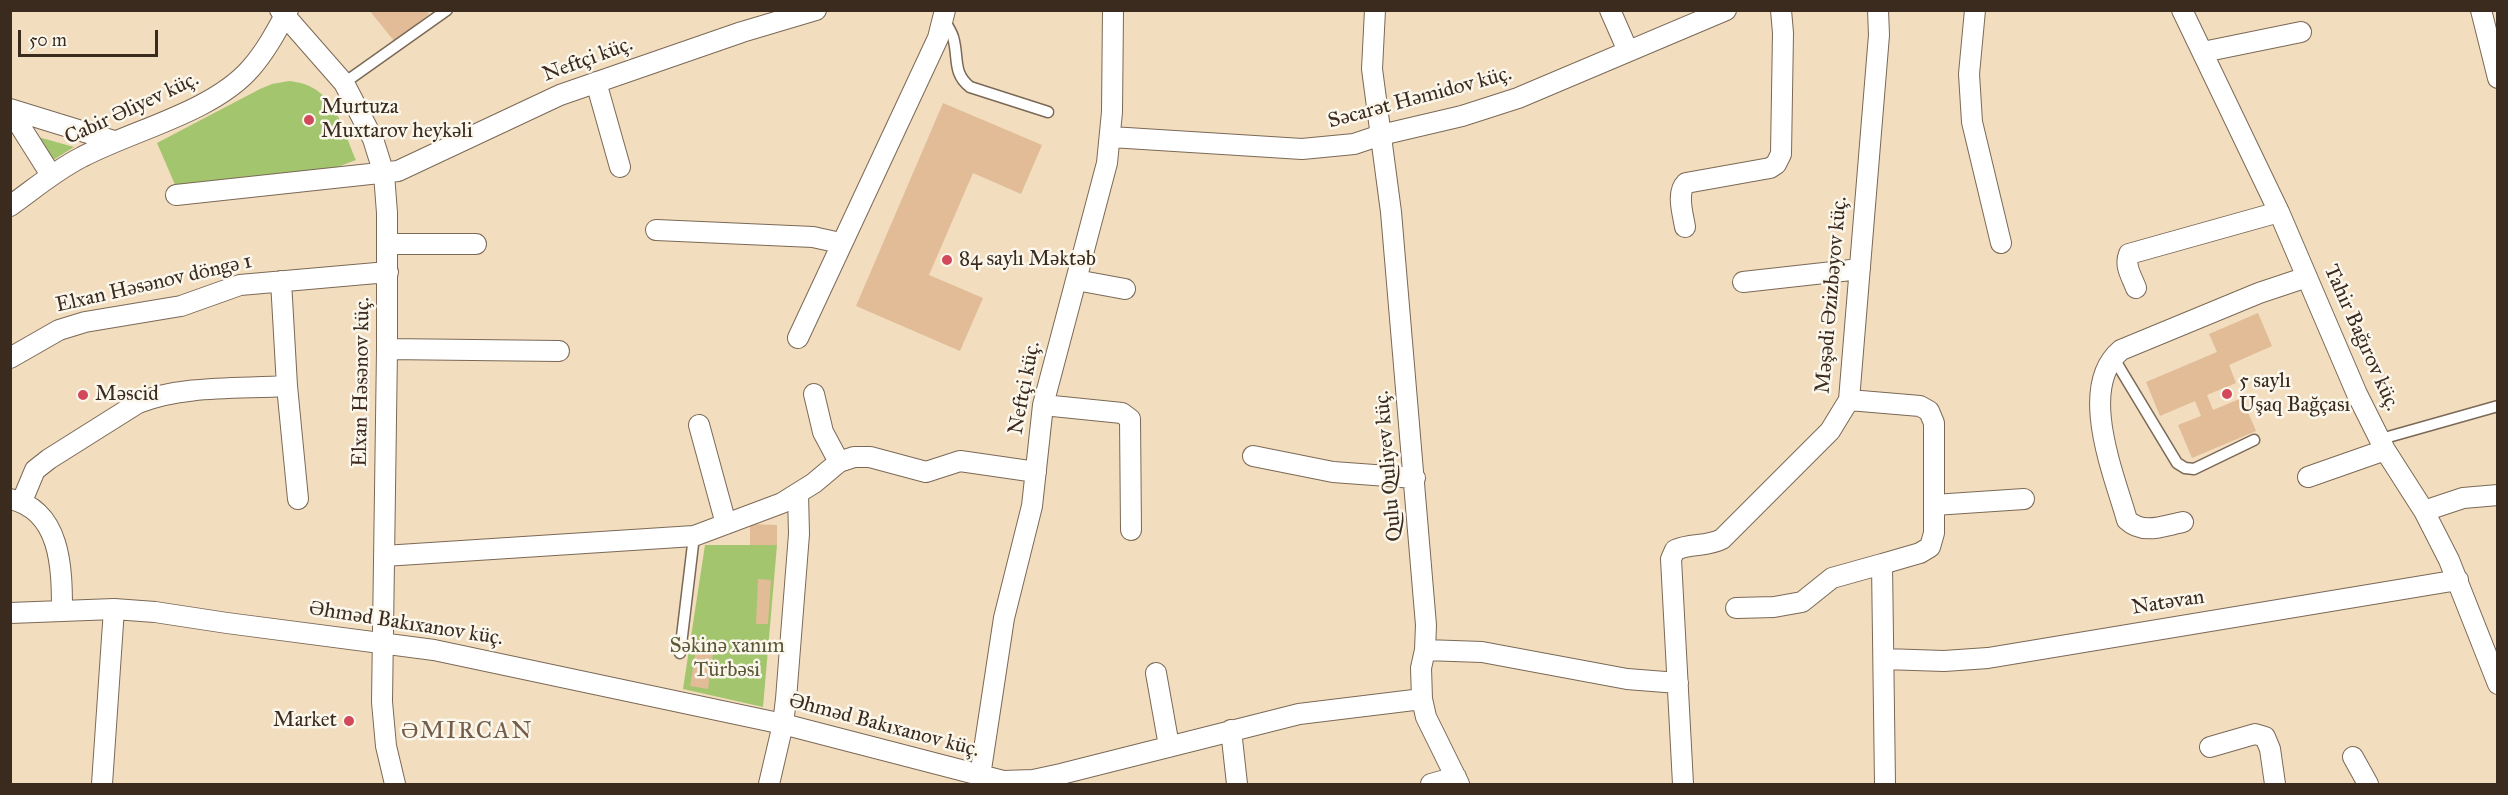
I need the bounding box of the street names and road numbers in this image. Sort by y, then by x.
street label: Neftçi küç. [539,32,637,88]
street label: Səcarət Həmidov küç. [1325,61,1515,135]
street label: Cabir Əliyev küç. [61,67,203,151]
street label: Məşədi Əzizbəyov küç. [1811,195,1853,395]
street label: Elxan Həsənov döngə 1 [53,249,255,319]
street label: Tahir Bağırov küç. [2317,261,2405,415]
street label: Elxan Həsənov küç. [348,297,376,467]
street label: Neftçi küç. [1004,339,1046,437]
street label: Qulu Quliyev küç. [1370,389,1408,543]
street label: Natəvan [2130,585,2206,621]
street label: Əhməd Bakıxanov küç. [307,596,505,652]
street label: Əhməd Bakıxanov küç. [786,688,982,764]

